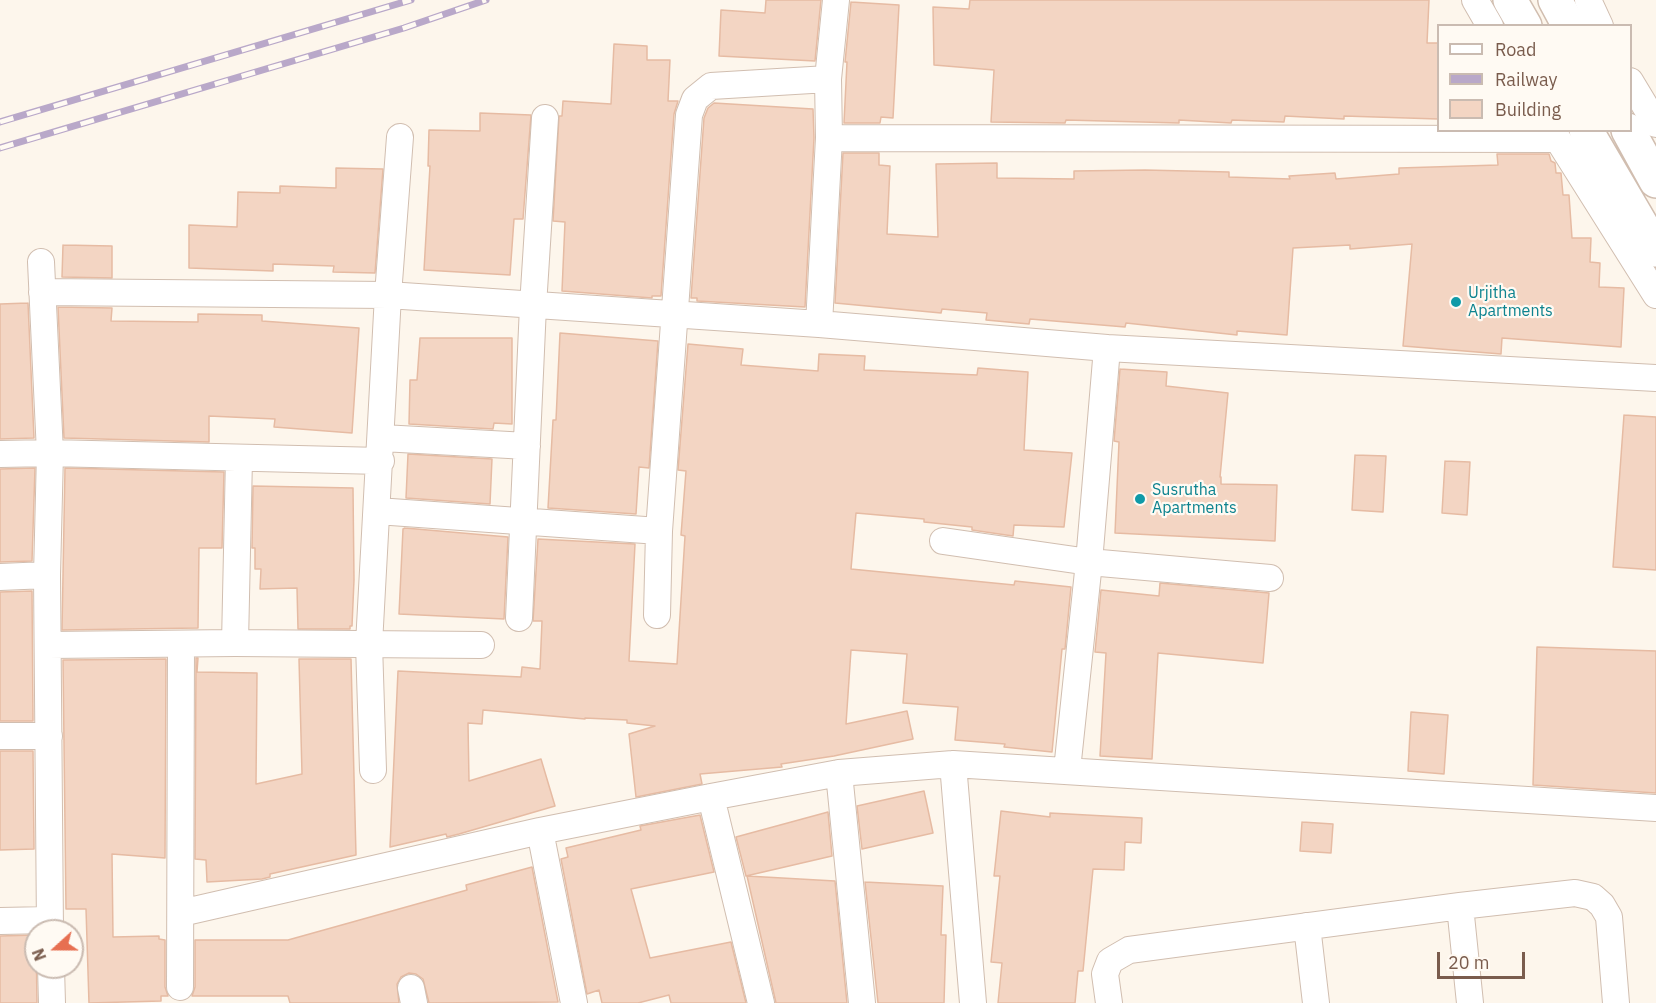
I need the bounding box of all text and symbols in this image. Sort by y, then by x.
legend [1437,24,1632,132]
text: Road [1495,38,1536,61]
text: Railway [1495,68,1557,91]
text: Building [1495,98,1561,121]
place label: Urjitha Apartments [1468,283,1553,321]
marker: Urjitha Apartments [1449,295,1463,309]
place label: Susrutha Apartments [1152,480,1237,518]
marker: Susrutha Apartments [1133,492,1147,506]
north arrow [24,919,84,979]
scale bar [1440,940,1528,978]
text: N [28,946,50,964]
text: 20 m [1448,951,1490,974]

